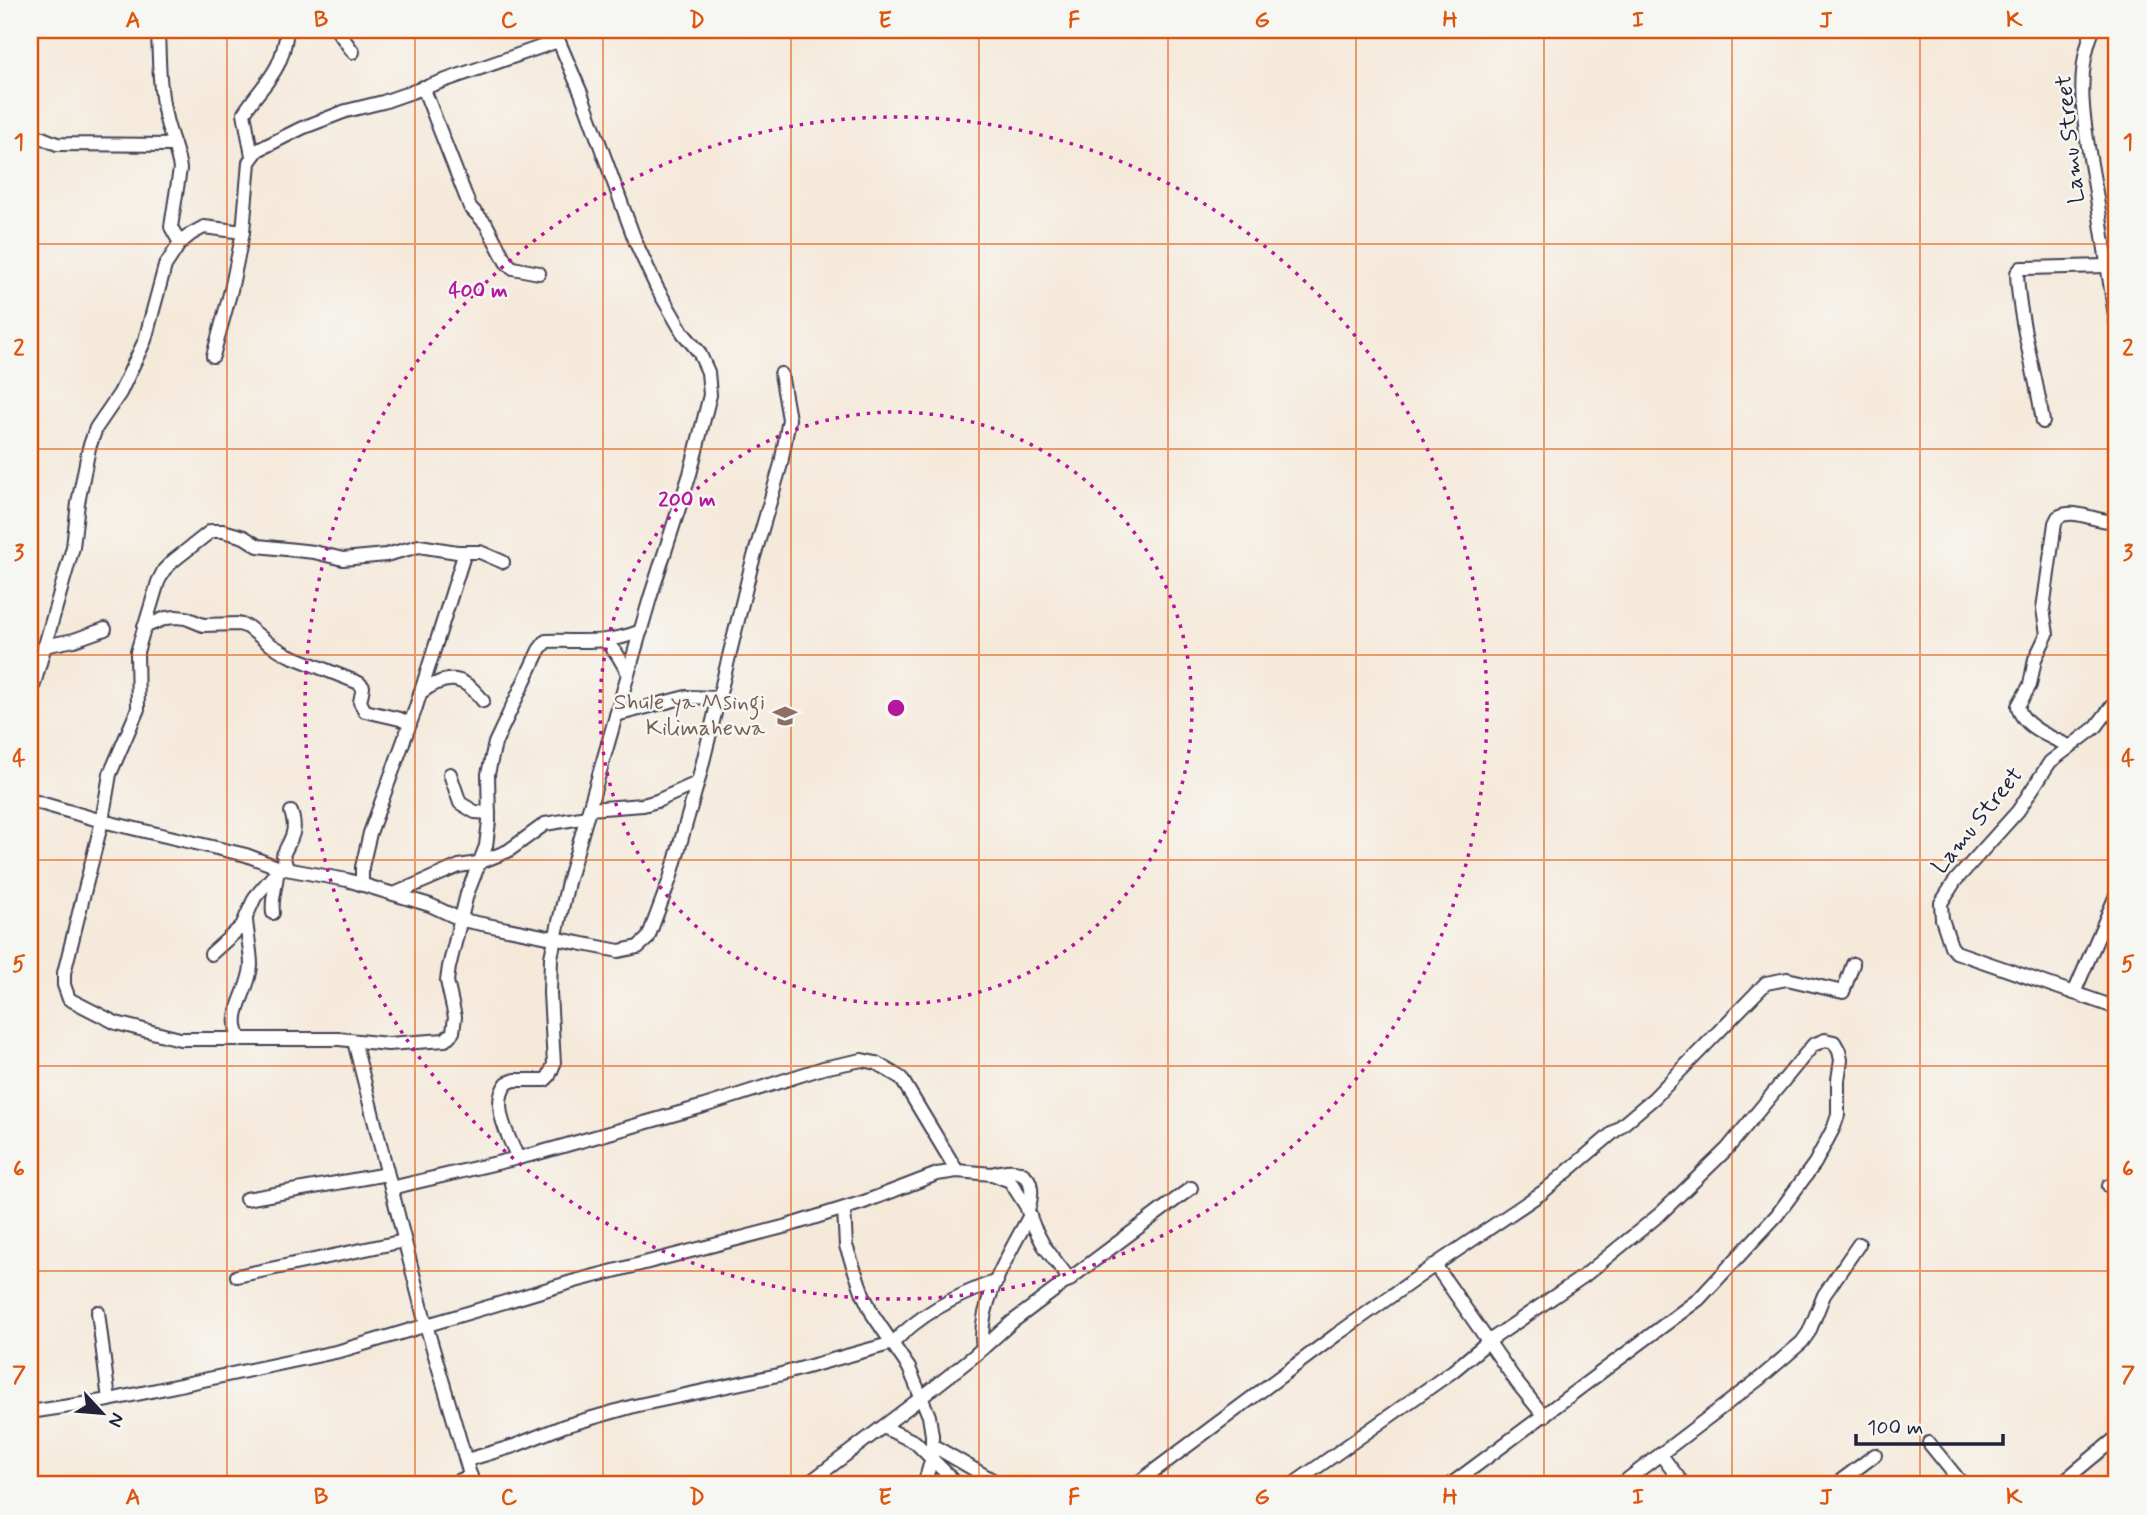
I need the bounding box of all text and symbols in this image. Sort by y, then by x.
text: A [125,6,141,36]
text: B [314,6,329,36]
text: C [501,6,518,36]
text: D [689,6,705,36]
text: E [878,6,892,36]
text: F [1068,6,1080,36]
text: G [1254,6,1270,36]
text: H [1442,6,1458,36]
text: I [1632,6,1644,36]
text: J [1819,6,1833,36]
text: K [2006,6,2023,36]
street label: Lamu Street [2049,73,2093,205]
text: 1 [14,128,24,158]
text: 1 [2123,128,2133,158]
text: 400 m [448,277,508,305]
text: 2 [13,334,25,364]
text: 2 [2122,334,2134,364]
text: 200 m [658,486,716,514]
text: 3 [14,539,25,569]
text: 3 [2123,539,2134,569]
place label: Shule ya Msingi Kilimahewa [614,688,765,744]
centre of rings [884,696,908,720]
school or university icon: Shule ya Msingi Kilimahewa [771,702,799,730]
text: 4 [12,744,26,774]
text: 4 [2121,744,2135,774]
street label: Lamu Street [1926,761,2030,881]
text: 5 [12,950,26,980]
text: 5 [2121,950,2135,980]
text: 6 [13,1155,25,1185]
text: 6 [2122,1155,2134,1185]
text: 7 [12,1361,26,1391]
text: 7 [2121,1361,2135,1391]
north arrow [66,1378,136,1448]
scale bar [1856,1403,2004,1447]
text: N [102,1409,130,1431]
text: 100 m [1867,1414,1923,1442]
text: A [125,1483,141,1513]
text: B [314,1483,329,1513]
text: C [501,1483,518,1513]
text: D [689,1483,705,1513]
text: E [878,1483,892,1513]
text: F [1068,1483,1080,1513]
text: G [1254,1483,1270,1513]
text: H [1442,1483,1458,1513]
text: I [1632,1483,1644,1513]
text: J [1819,1483,1833,1513]
text: K [2006,1483,2023,1513]

